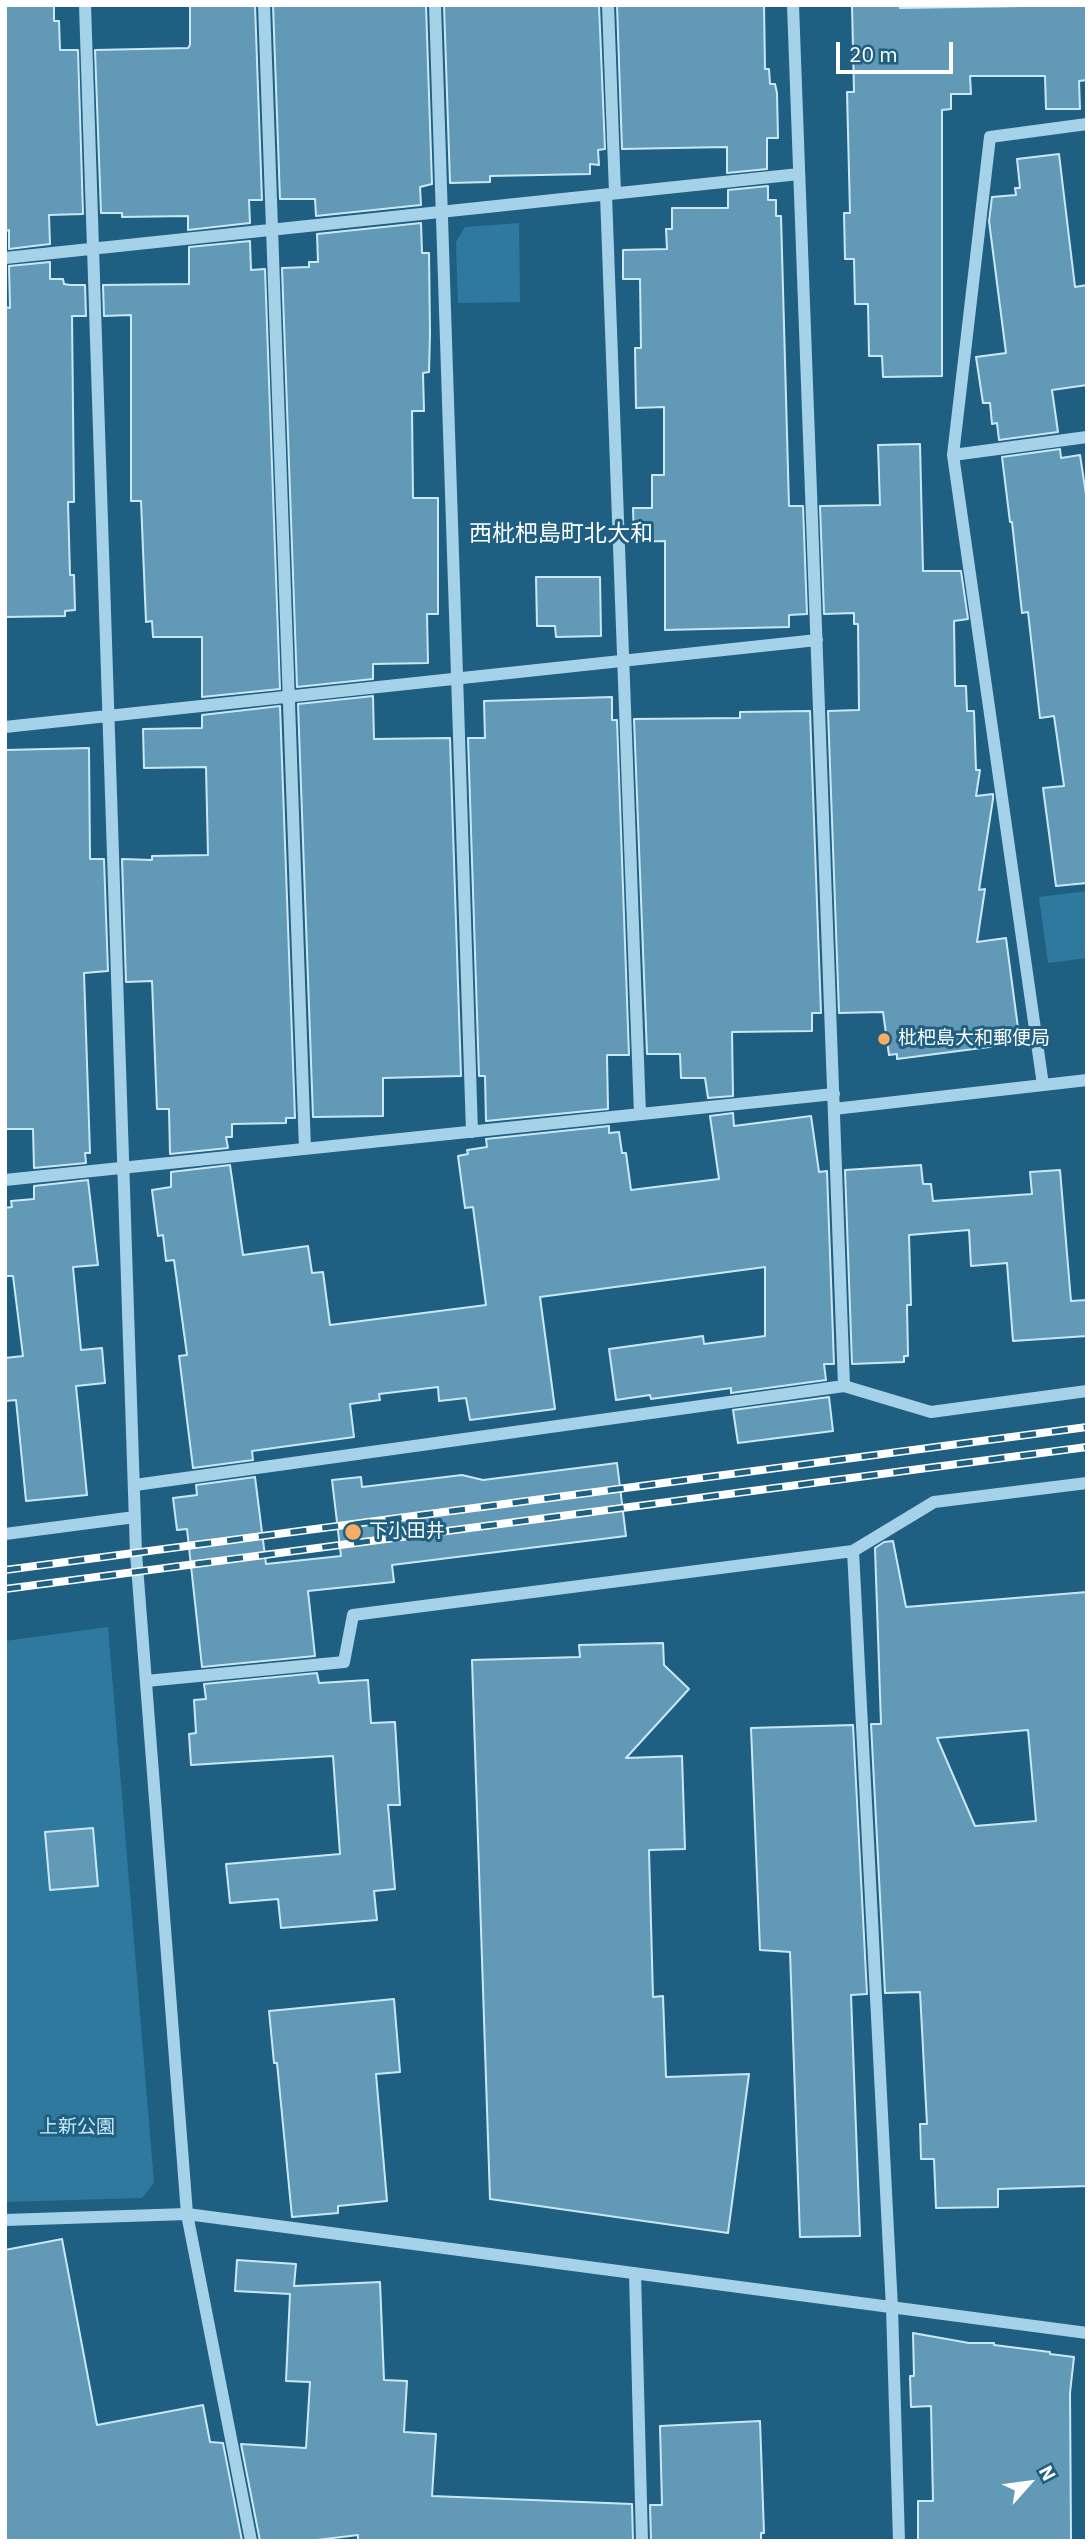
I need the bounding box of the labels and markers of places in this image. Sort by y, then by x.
place label: 枇杷島大和郵便局 [898,1028,1050,1050]
marker: 枇杷島大和郵便局 [876,1031,892,1047]
place label: 下小田井 [369,1521,445,1543]
marker: 下小田井 [343,1522,363,1542]

